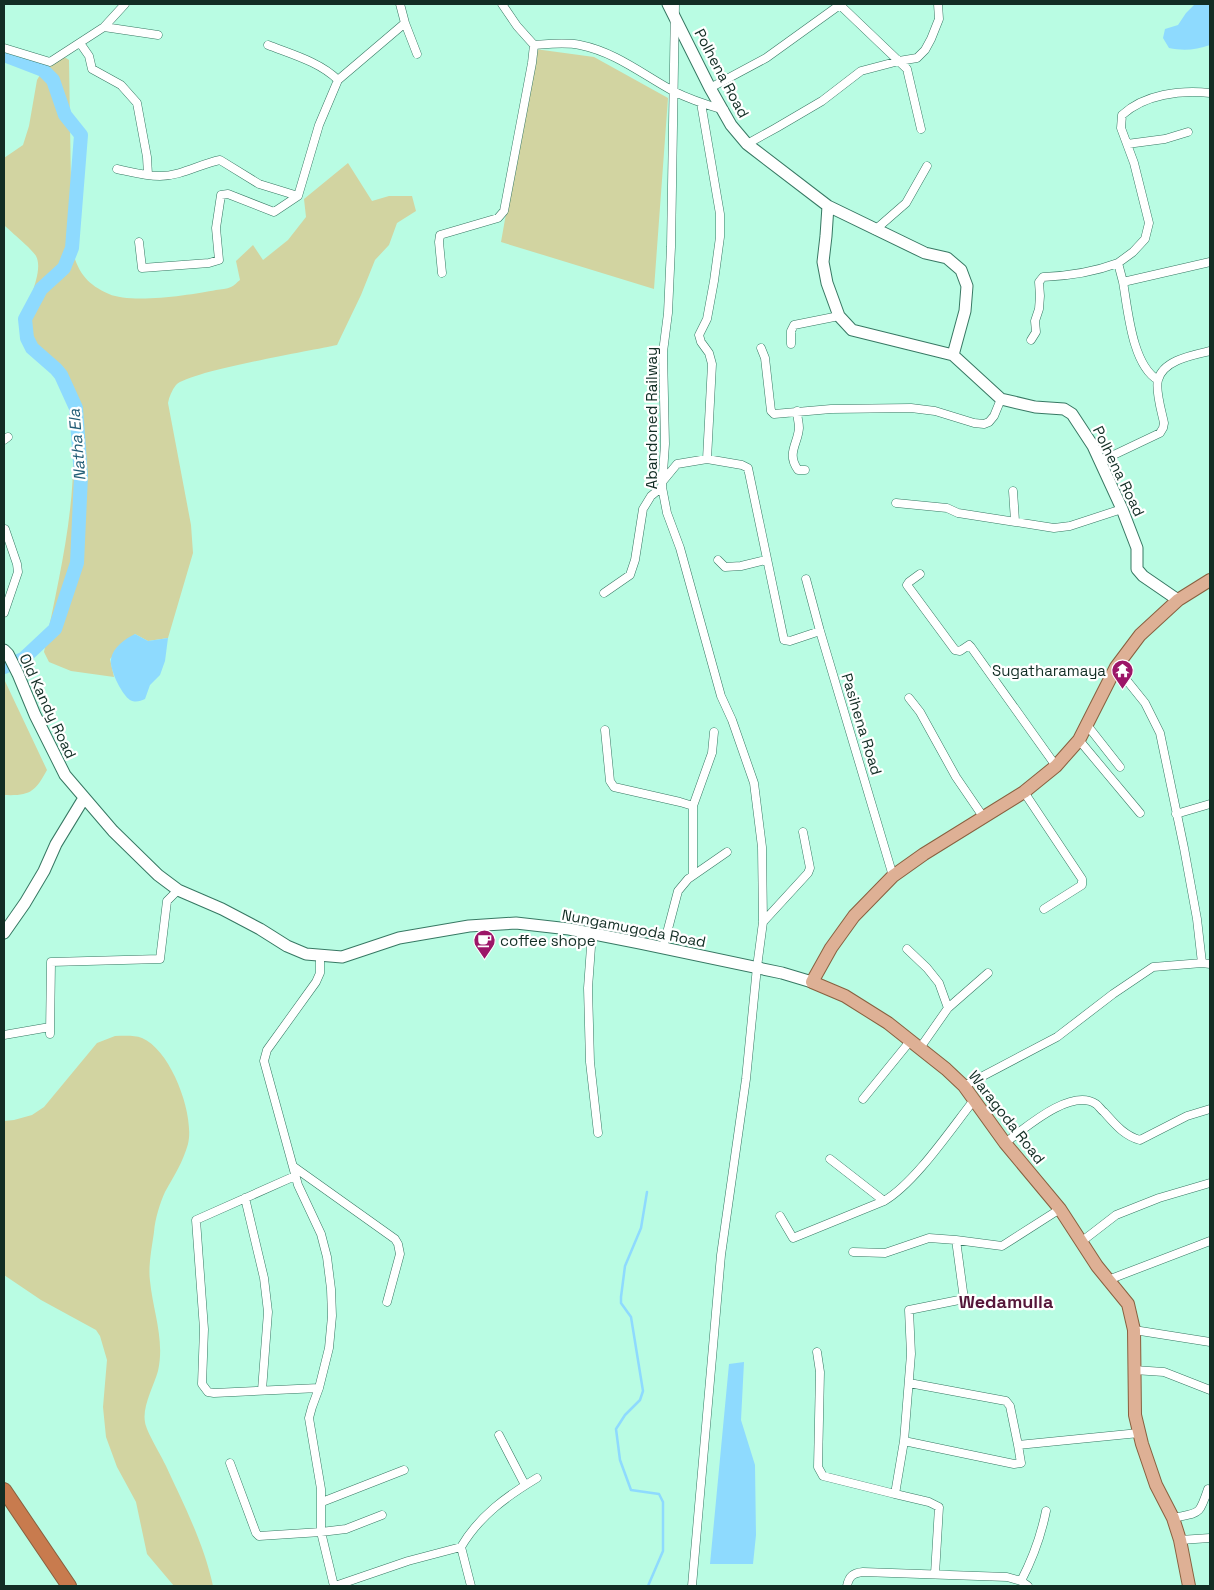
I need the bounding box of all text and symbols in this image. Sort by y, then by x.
street label: Polhena Road [691,25,753,121]
street label: Abandoned Railway [642,347,661,489]
water label: Natha Ela [63,407,91,482]
street label: Polhena Road [1089,423,1149,519]
street label: Old Kandy Road [15,650,81,762]
temple icon: Sugatharamaya [1110,658,1134,689]
place label: Sugatharamaya [992,661,1106,680]
street label: Pasihena Road [837,671,887,777]
street label: Nungamugoda Road [560,905,708,951]
cafe icon: coffee shope [472,928,496,959]
place label: coffee shope [500,931,596,950]
street label: Waragoda Road [965,1067,1049,1167]
district label: Wedamulla [959,1290,1054,1313]

